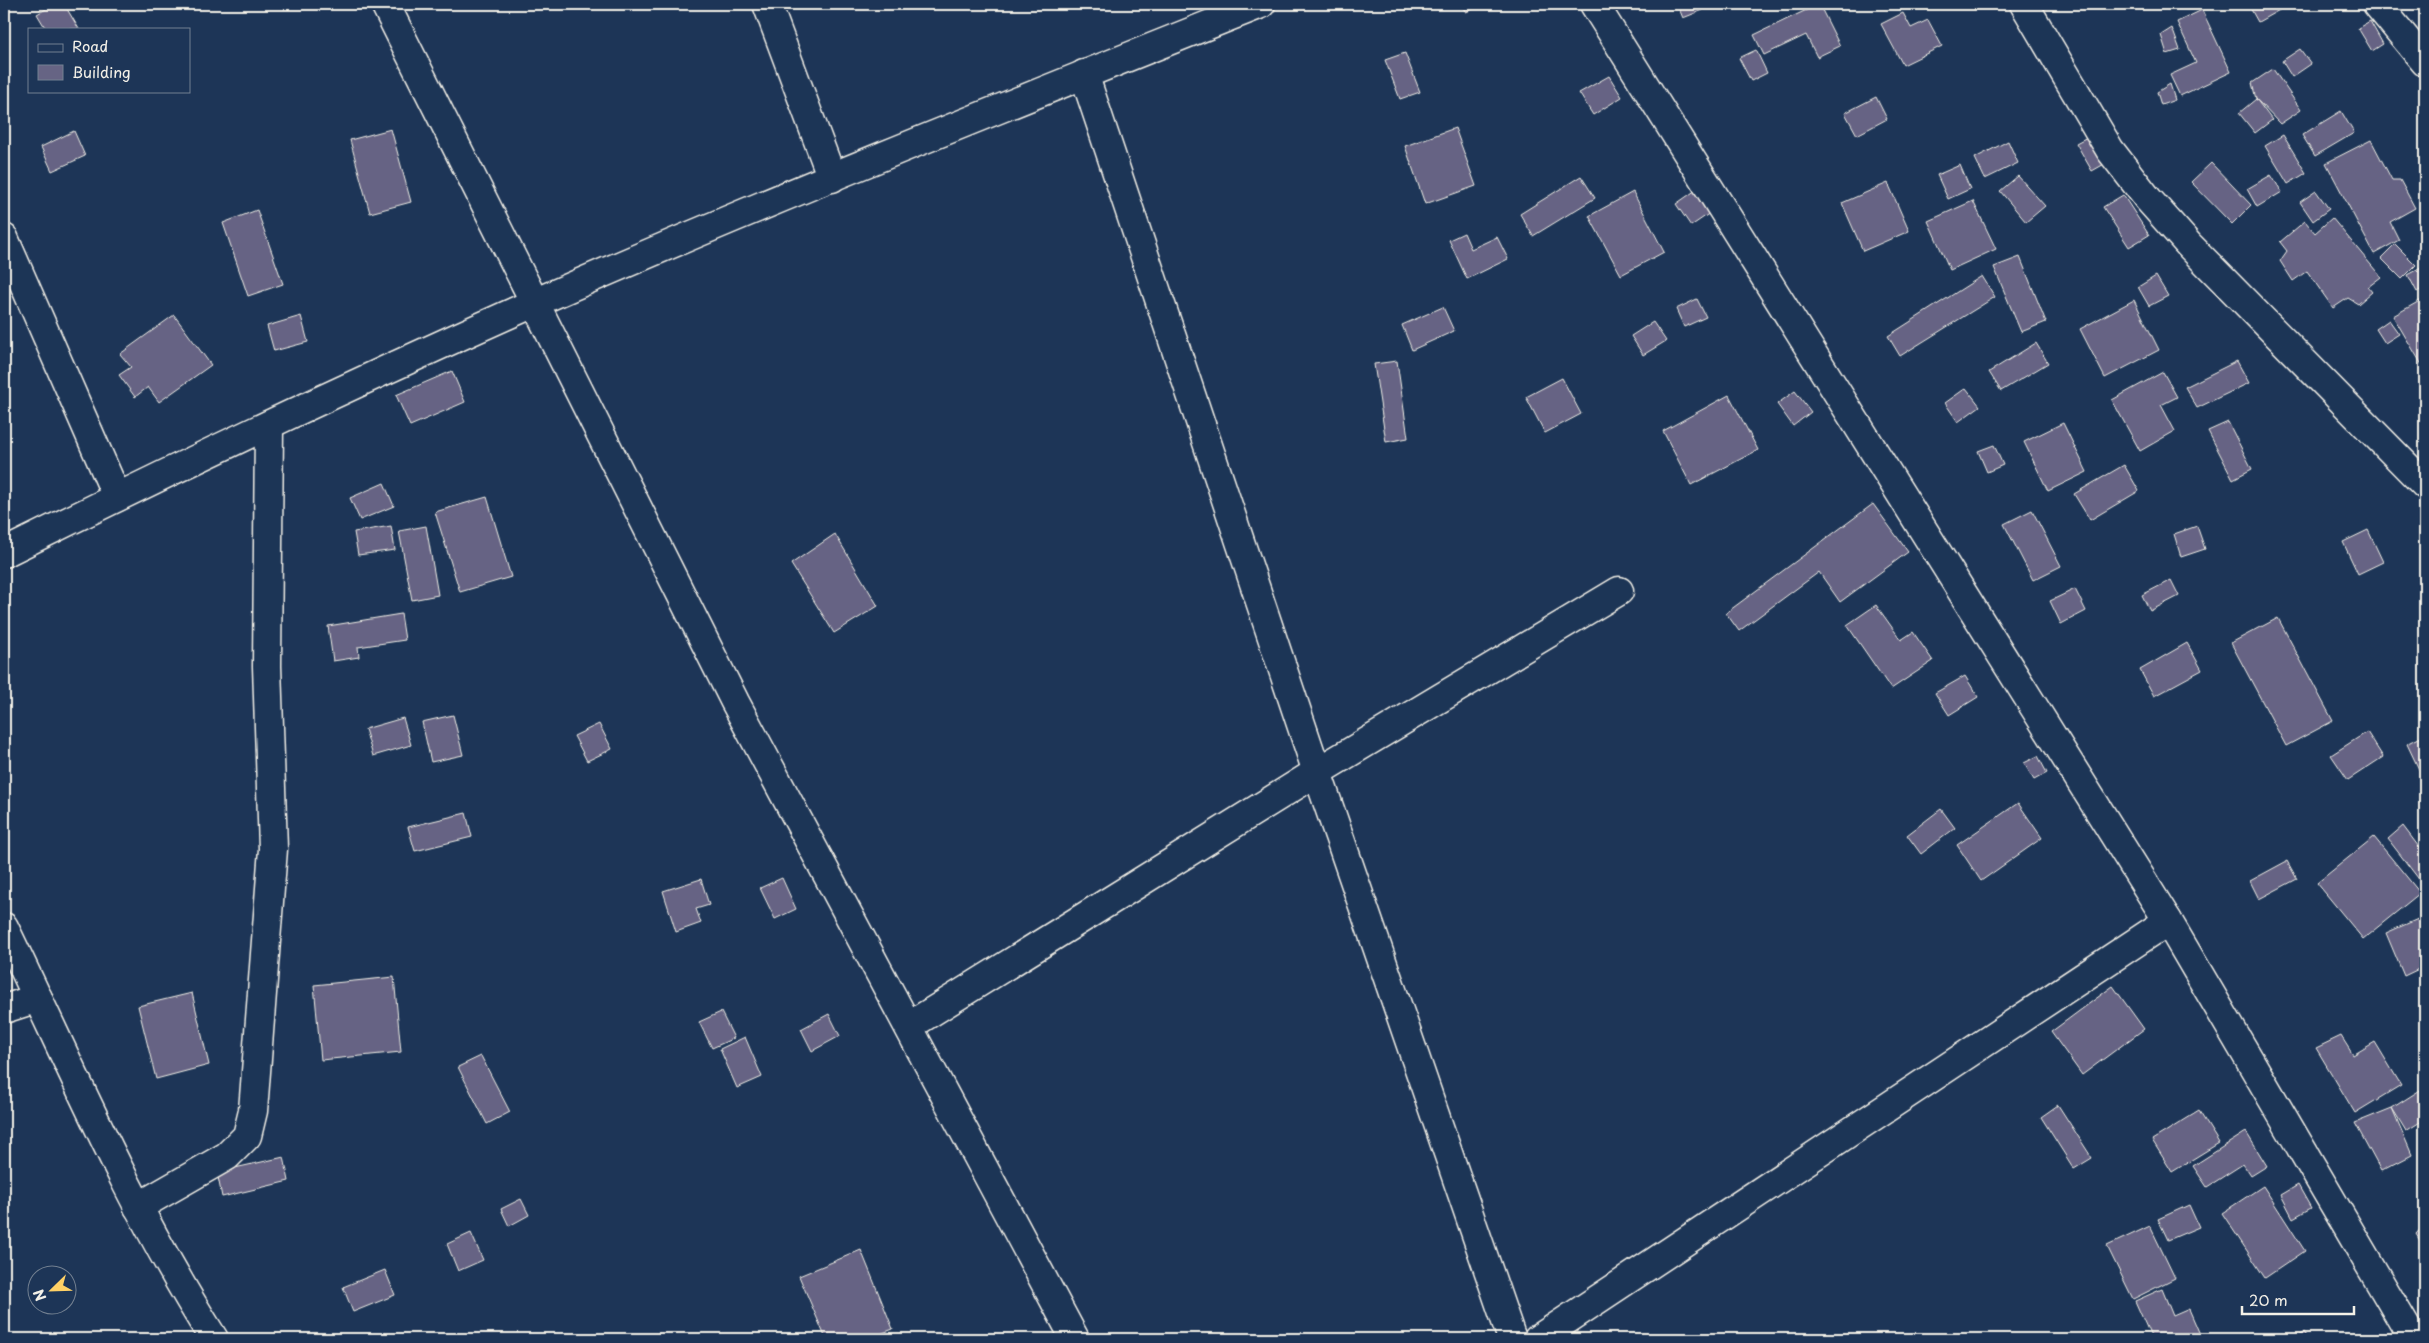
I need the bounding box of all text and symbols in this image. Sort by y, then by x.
legend [28,28,190,92]
text: Road [72,34,108,57]
text: Building [72,60,131,83]
north arrow [28,1266,78,1316]
scale bar [2242,1283,2354,1315]
text: N [28,1286,51,1304]
text: 20 m [2249,1288,2288,1311]

